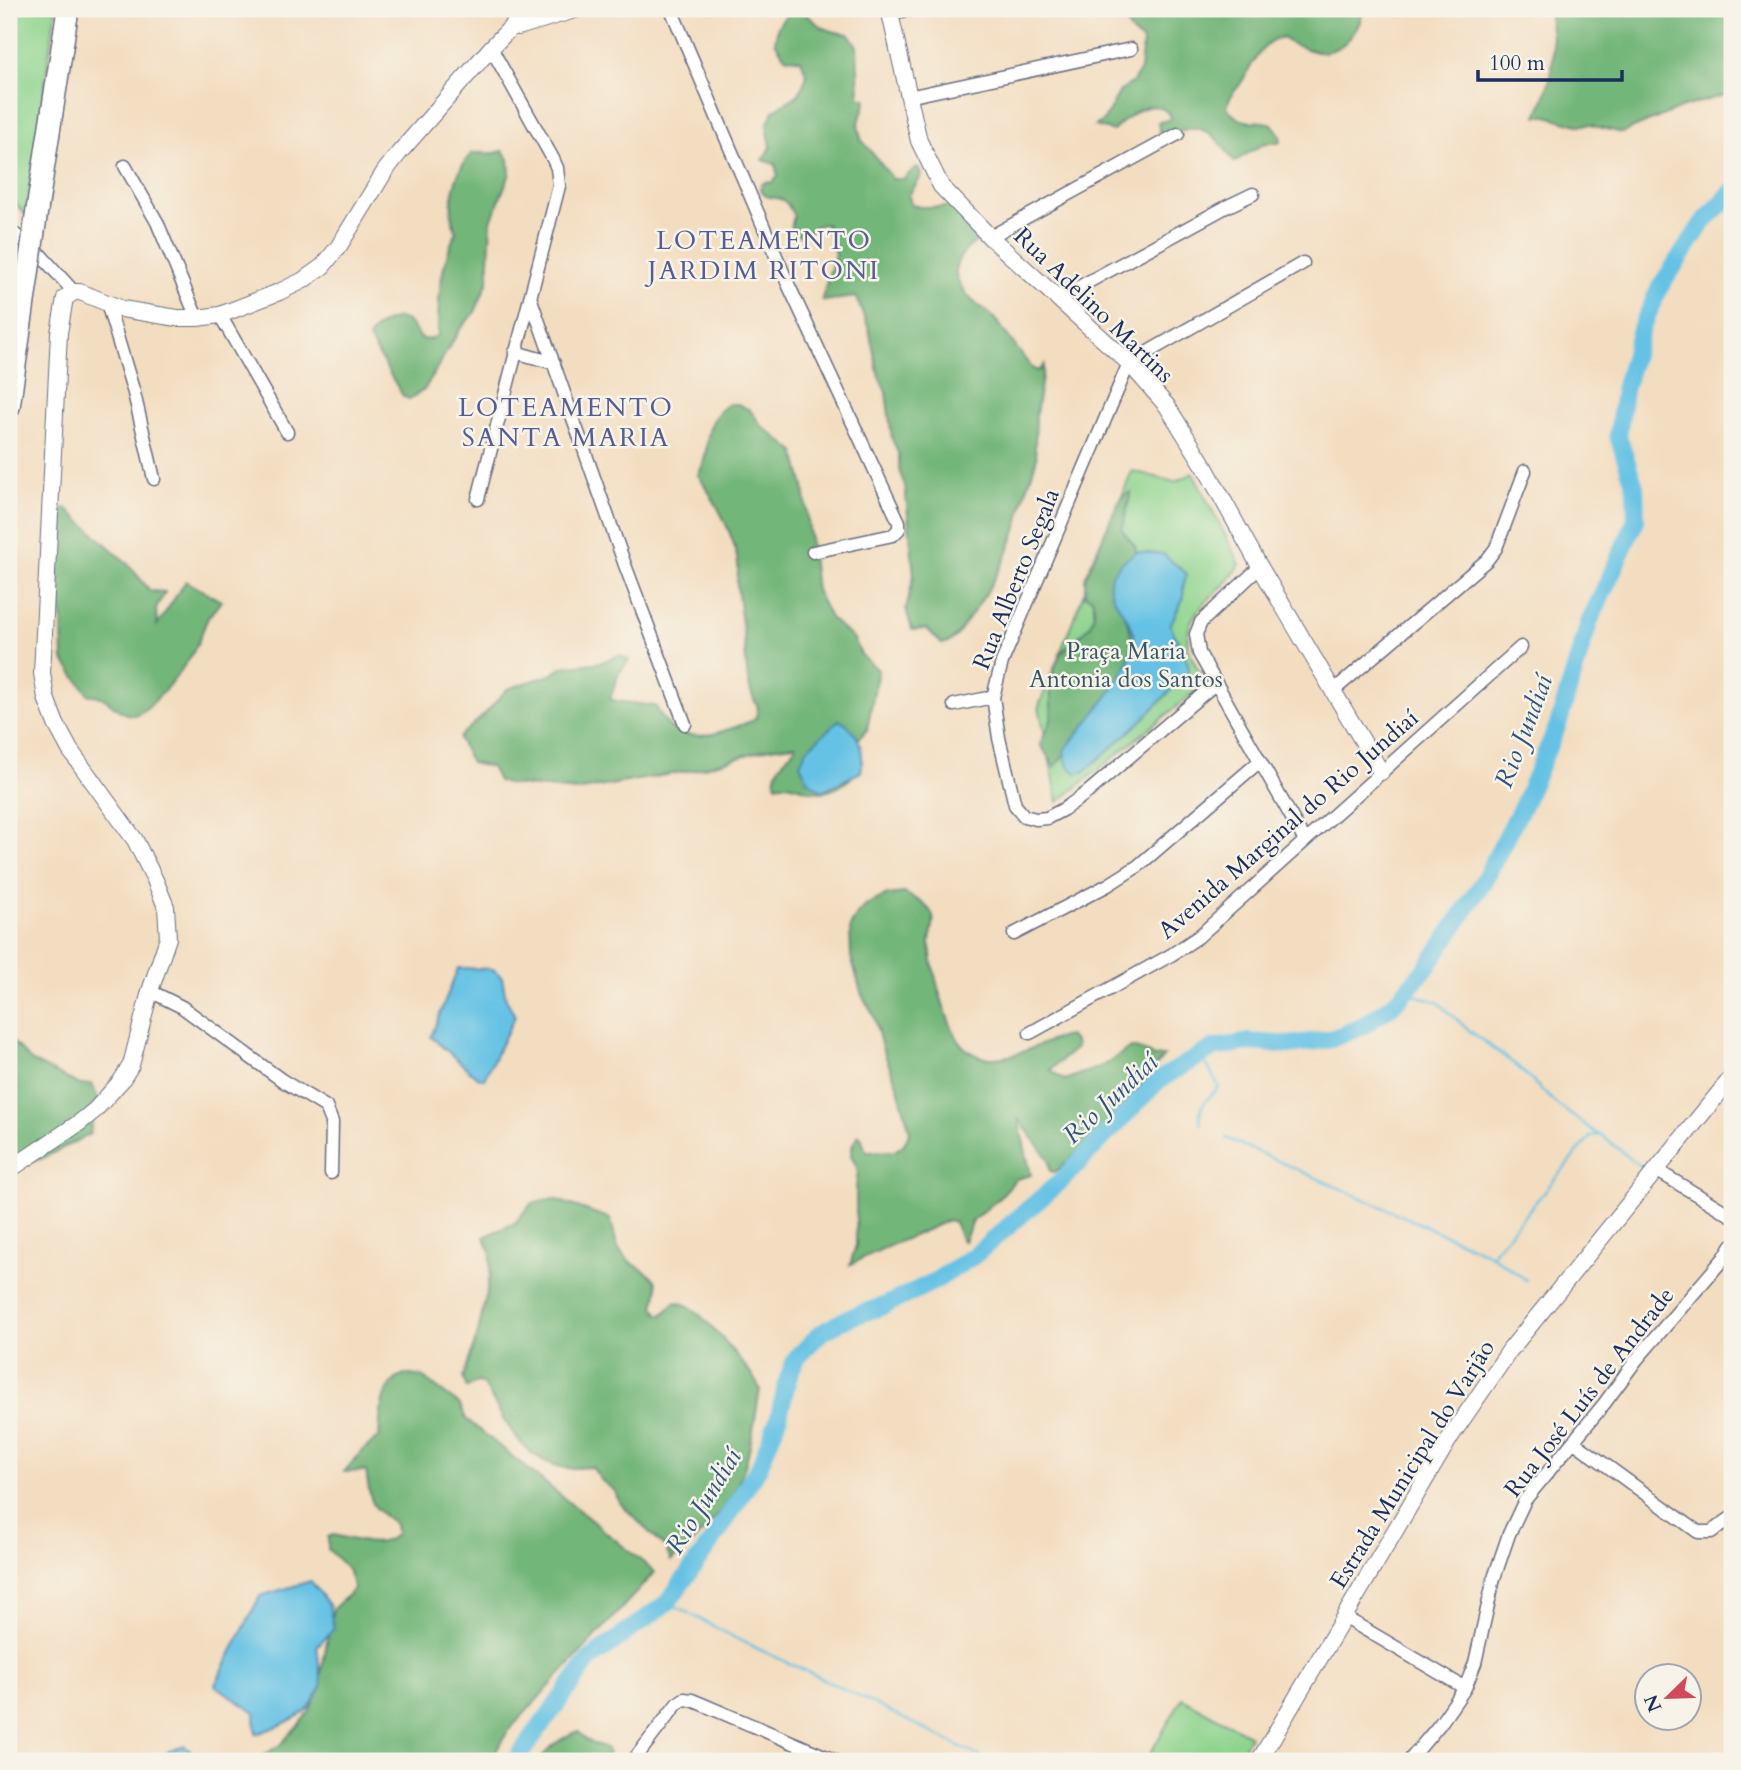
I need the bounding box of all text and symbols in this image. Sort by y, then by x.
scale bar [1478,38,1622,82]
text: 100 m [1489,49,1545,78]
street label: Rua Adelino Martins [1006,220,1181,391]
district label: LOTEAMENTO JARDIM RITONI [644,223,880,288]
district label: LOTEAMENTO SANTA MARIA [458,390,674,455]
street label: Rua Alberto Segala [965,483,1068,675]
park label: Praça Maria Antonia dos Santos [1029,635,1223,696]
water label: Rio Jundiaí [1486,668,1562,793]
street label: Avenida Marginal do Rio Jundiaí [1151,702,1426,947]
water label: Rio Jundiaí [1055,1044,1167,1152]
street label: Rua José Luís de Andrade [1497,1280,1682,1504]
street label: Estrada Municipal do Varjão [1322,1333,1503,1595]
water label: Rio Jundiaí [657,1440,751,1561]
north arrow [1632,1662,1702,1732]
text: N [1638,1690,1668,1716]

